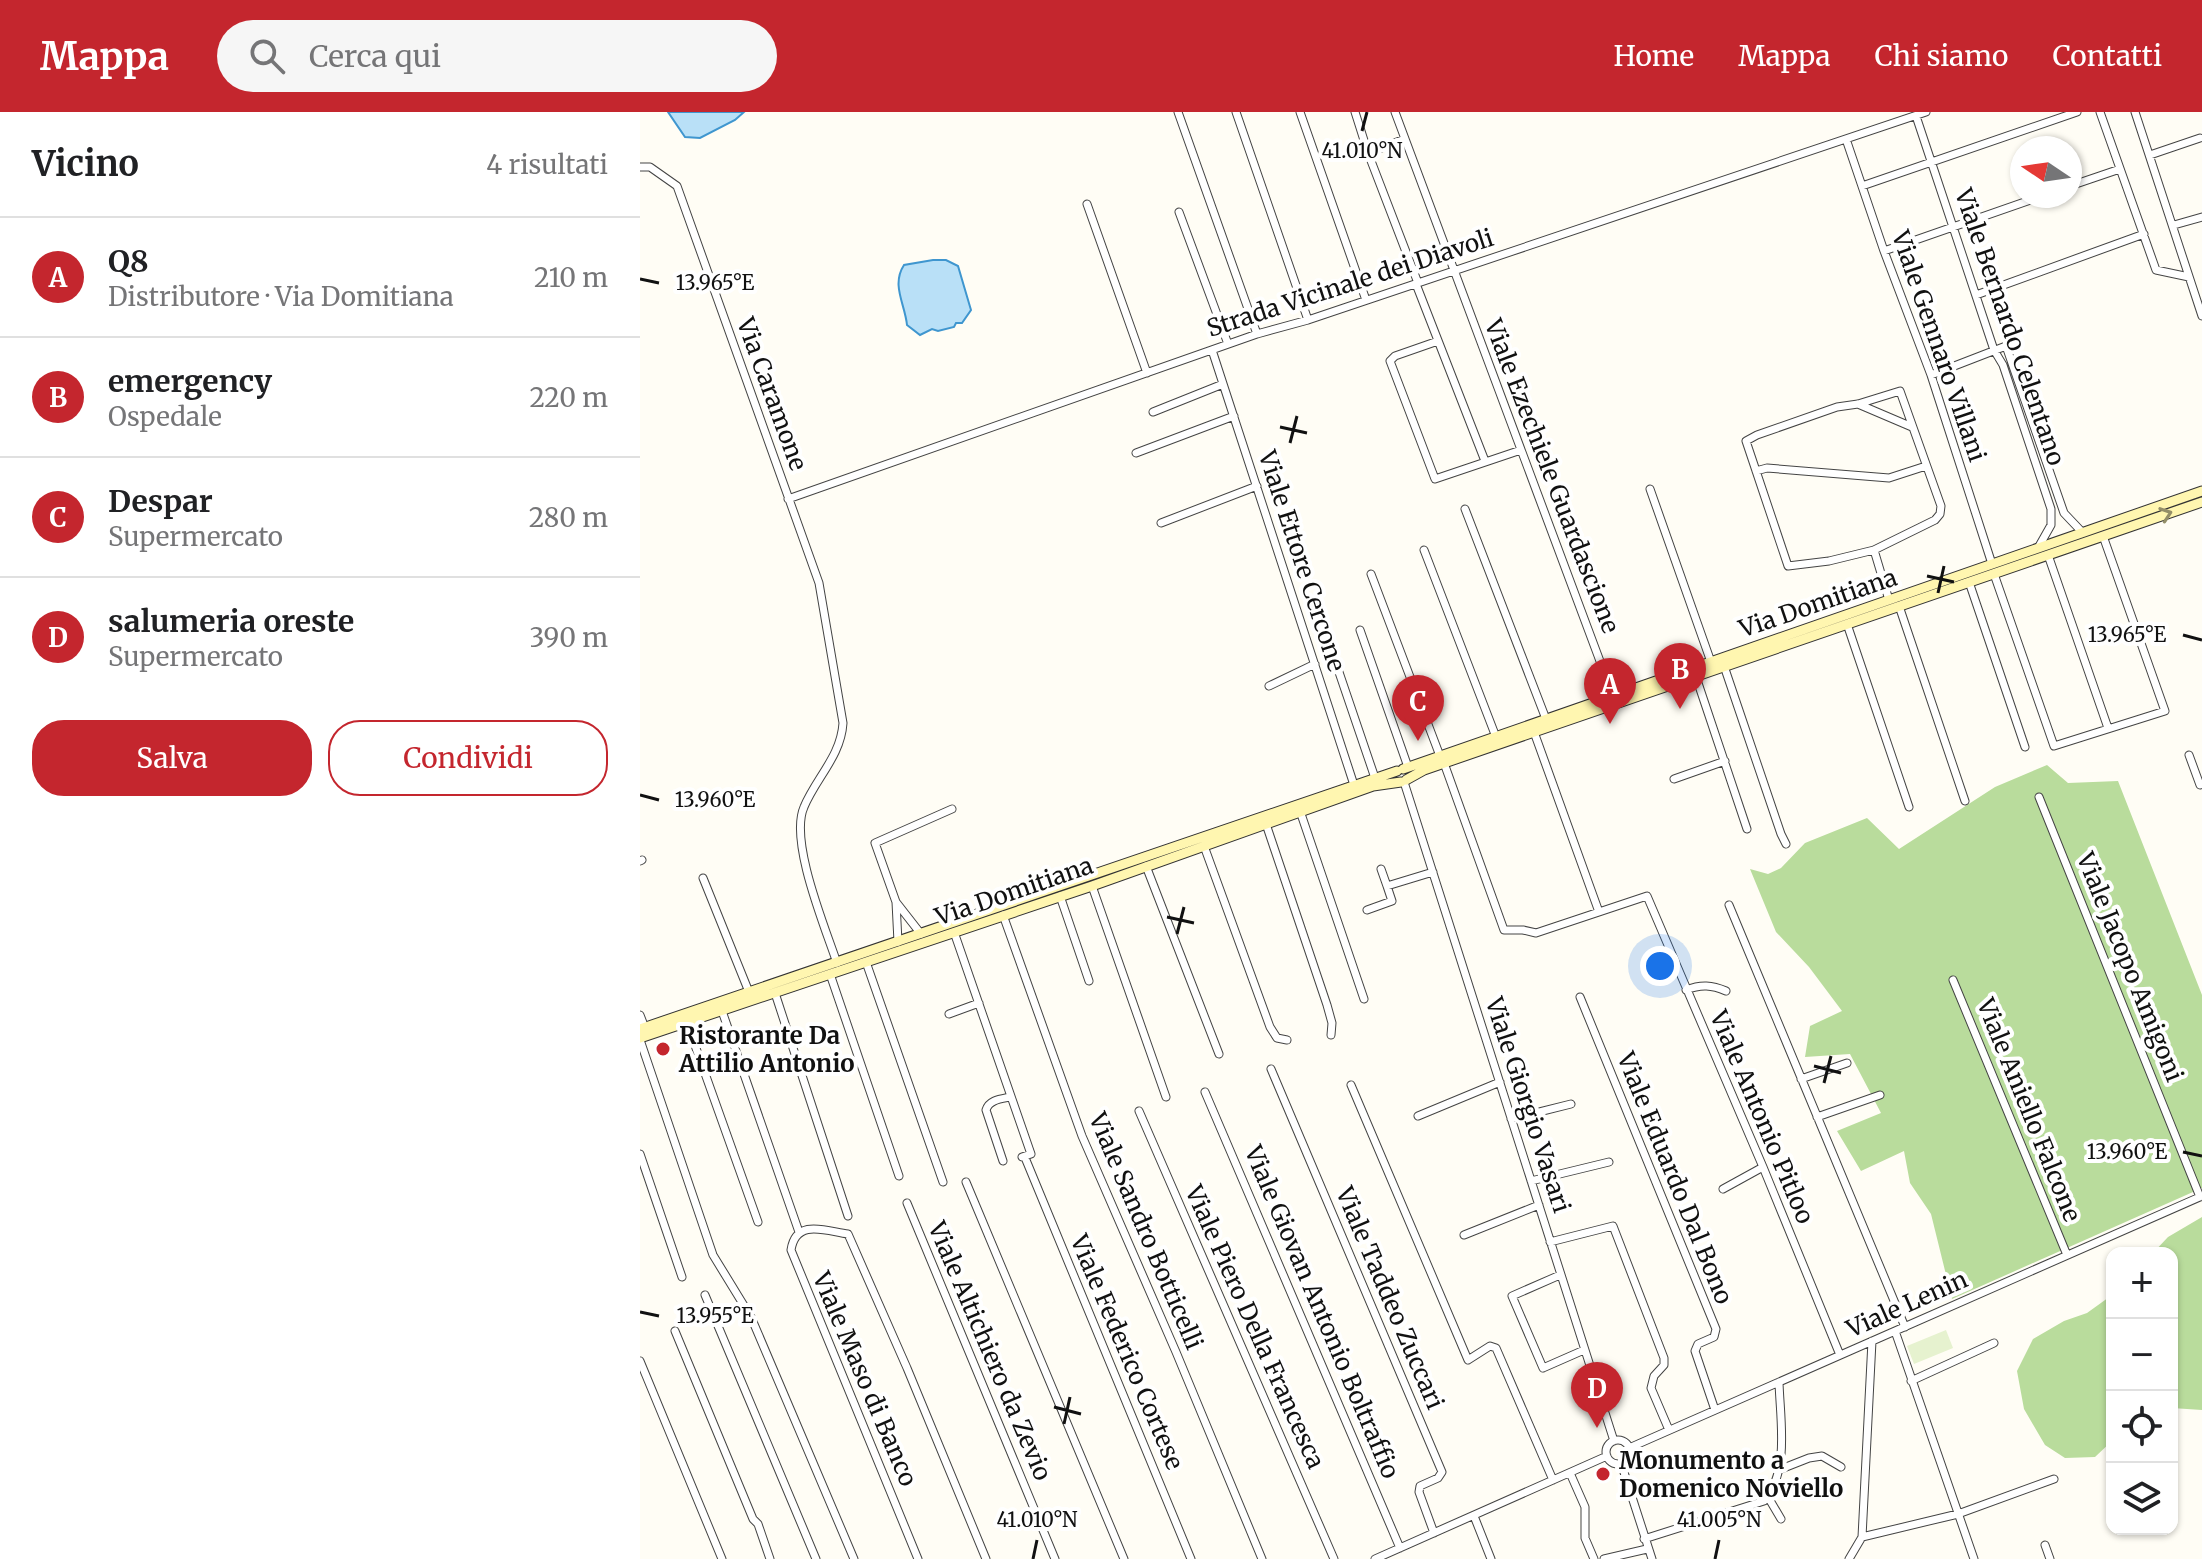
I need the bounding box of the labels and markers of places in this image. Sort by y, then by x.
pin: B [1654,643,1706,709]
pin: A [1584,658,1636,724]
pin: C [1392,675,1444,741]
place label: Ristorante Da Attilio Antonio [678,1020,855,1079]
marker: Ristorante Da Attilio Antonio [654,1040,672,1058]
pin: D [1571,1362,1623,1428]
place label: Monumento a Domenico Noviello [1619,1445,1843,1504]
marker: Monumento a Domenico Noviello [1594,1465,1612,1483]

